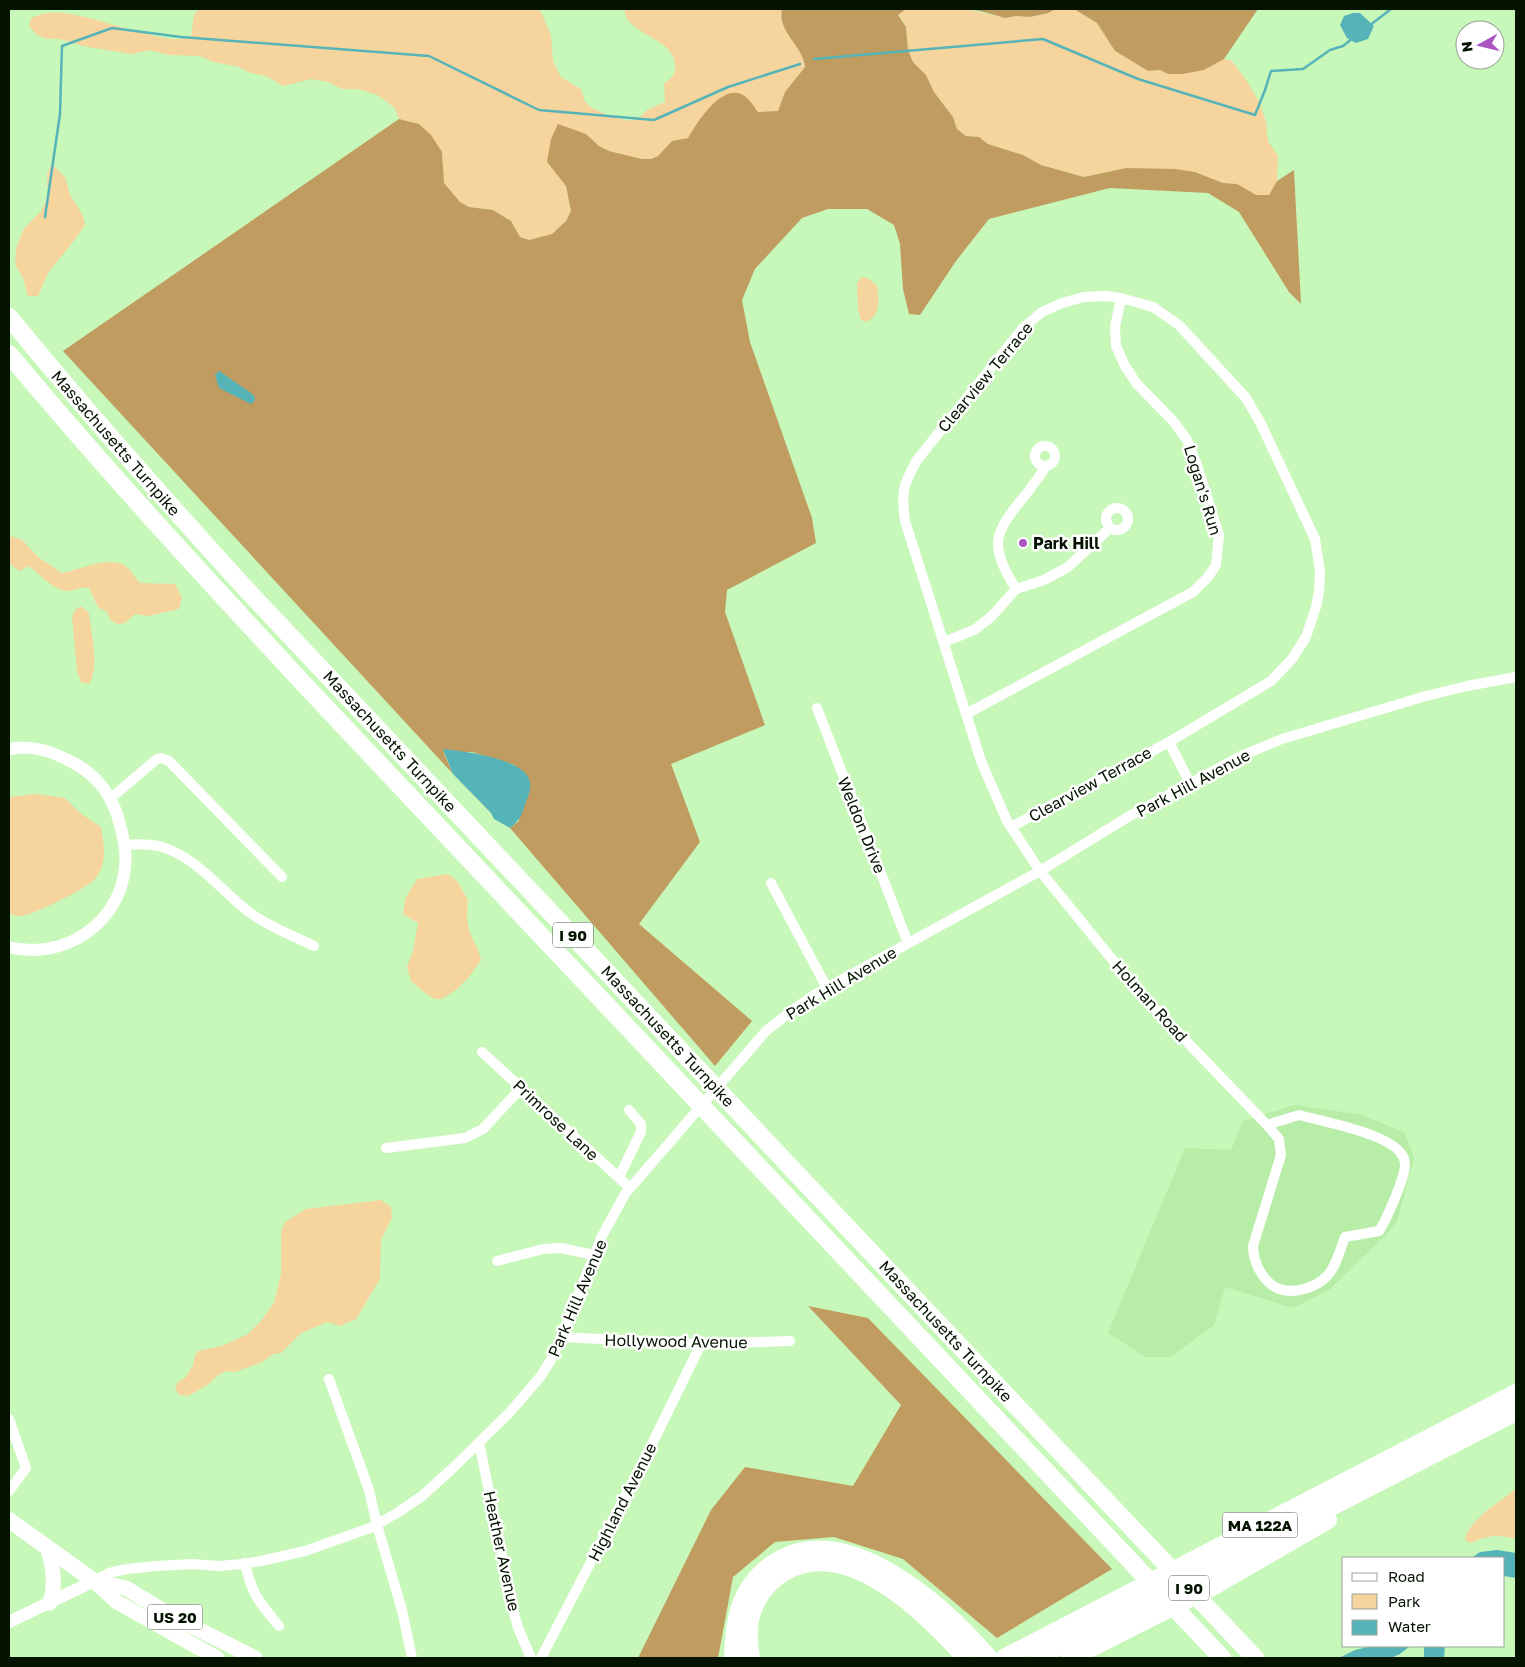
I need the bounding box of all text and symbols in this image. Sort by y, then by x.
north arrow [1455,20,1505,70]
text: N [1457,40,1476,53]
street label: Clearview Terrace [933,318,1037,436]
street label: Massachusetts Turnpike [47,366,185,520]
street label: Logan's Run [1180,443,1226,537]
place label: Park Hill [1033,533,1100,553]
marker: Park Hill [1017,537,1029,549]
street label: Massachusetts Turnpike [319,666,461,816]
street label: Clearview Terrace [1025,742,1155,826]
street label: Park Hill Avenue [1133,745,1253,821]
street label: Weldon Drive [834,774,890,876]
road number: I 90 [553,922,593,948]
street label: Park Hill Avenue [782,942,900,1024]
street label: Holman Road [1108,956,1192,1046]
street label: Massachusetts Turnpike [597,961,739,1111]
street label: Primrose Lane [509,1075,603,1165]
street label: Park Hill Avenue [543,1236,611,1360]
street label: Massachusetts Turnpike [875,1256,1017,1406]
street label: Hollywood Avenue [604,1330,748,1352]
street label: Highland Avenue [583,1439,661,1565]
street label: Heather Avenue [479,1489,525,1613]
road number: MA 122A [1222,1512,1298,1538]
legend [1342,1557,1505,1647]
text: Road [1388,1567,1425,1585]
road number: I 90 [1169,1576,1209,1600]
text: Park [1388,1592,1421,1610]
road number: US 20 [148,1604,202,1630]
text: Water [1388,1617,1431,1635]

